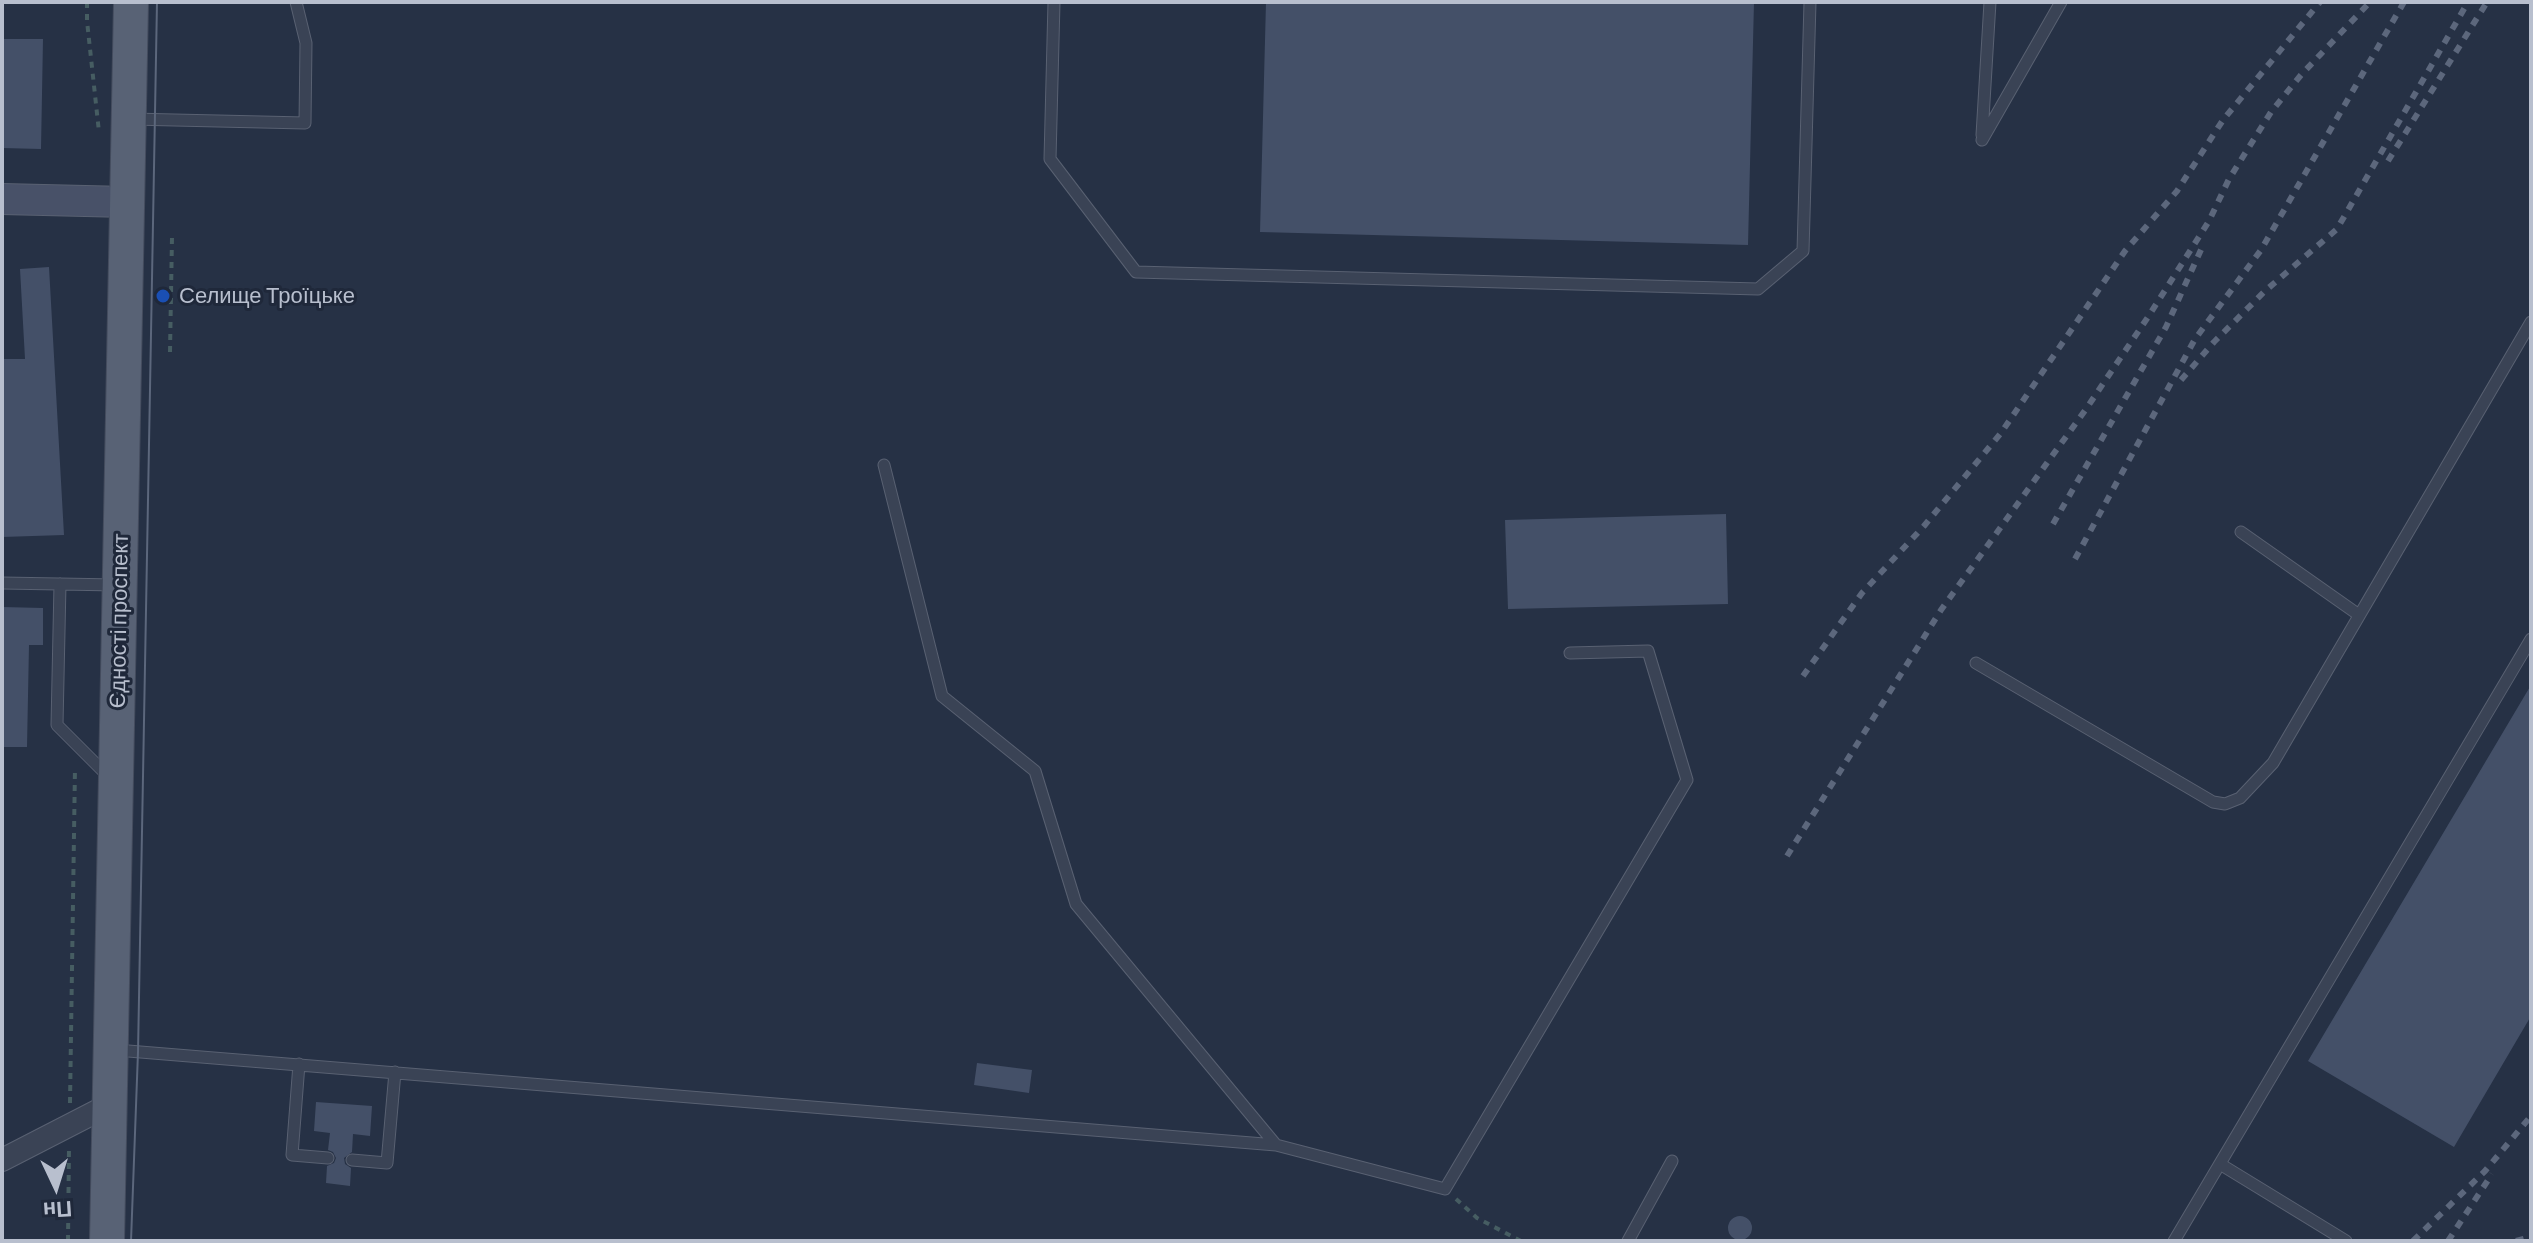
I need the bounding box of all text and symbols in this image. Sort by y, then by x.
place label: Селище Троїцьке [179,283,355,309]
marker: Селище Троїцьке [154,287,172,305]
street label: Єдності проспект [104,533,134,709]
north arrow [16,1147,96,1227]
text: Пн [42,1197,73,1225]

